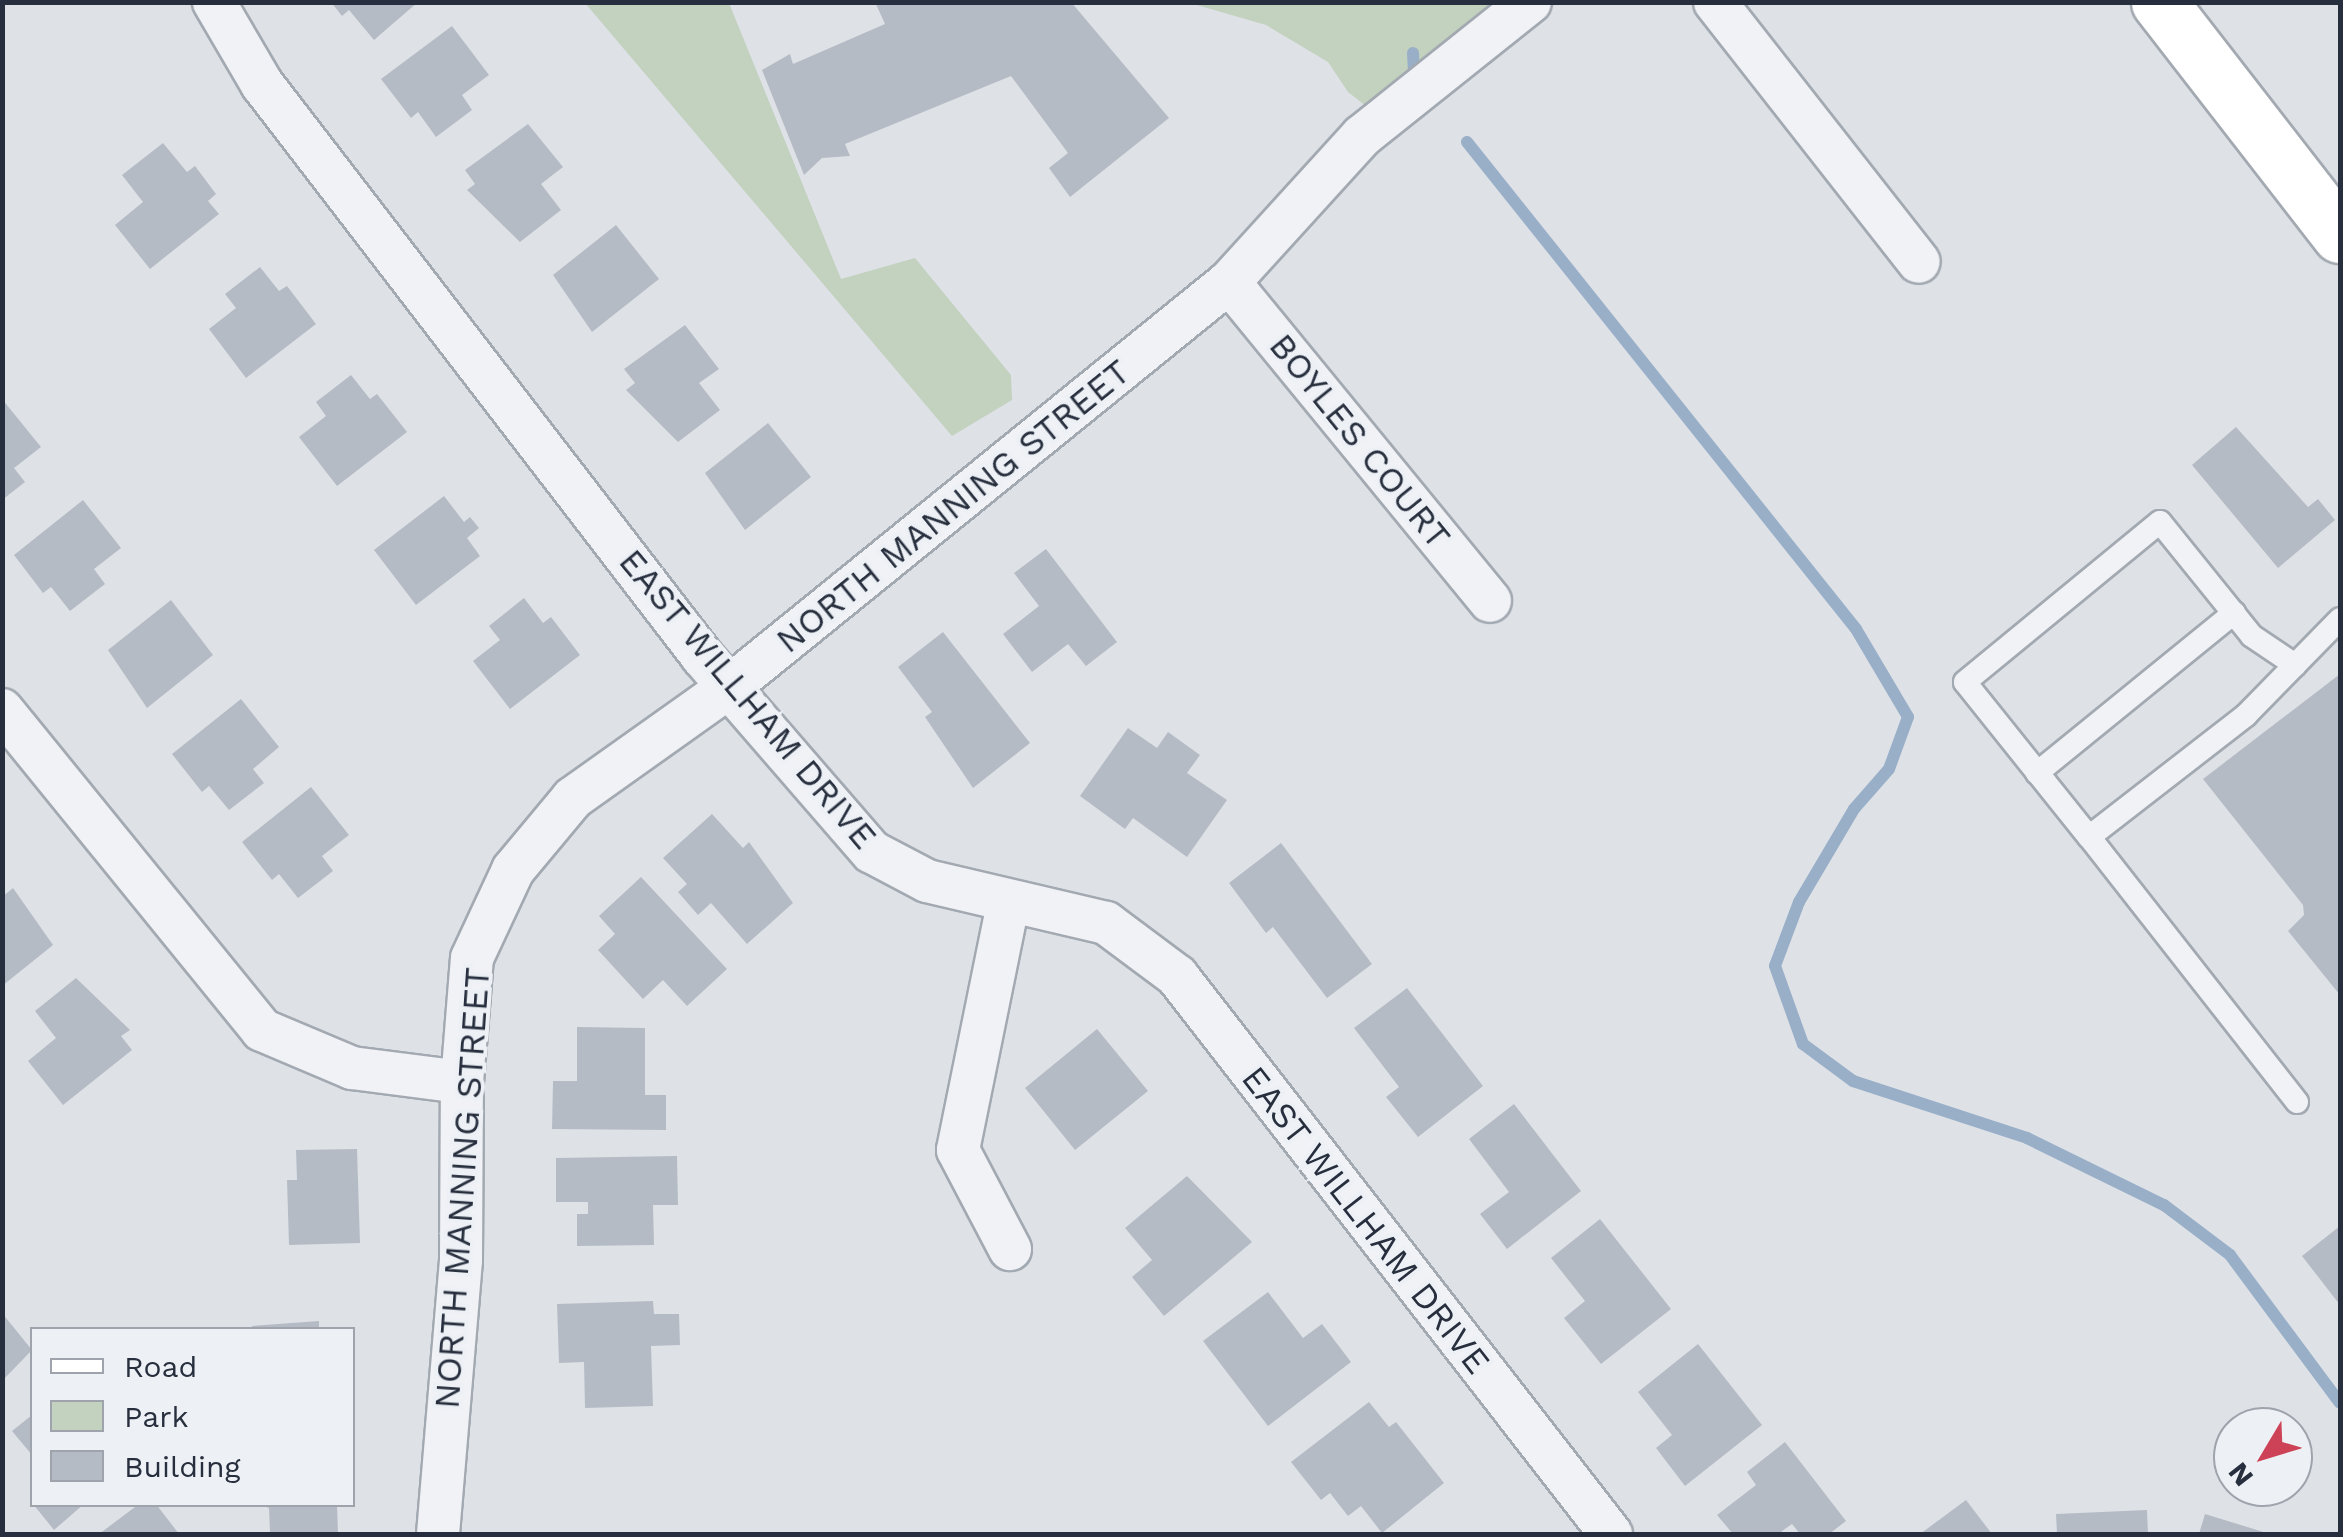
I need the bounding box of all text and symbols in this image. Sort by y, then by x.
street label: BOYLES COURT [1261,325,1459,557]
street label: NORTH MANNING STREET [768,350,1138,662]
street label: EAST WILLHAM DRIVE [610,540,886,858]
street label: NORTH MANNING STREET [426,966,498,1410]
street label: EAST WILLHAM DRIVE [1232,1057,1500,1383]
legend [30,1327,355,1507]
text: Road [124,1349,197,1384]
text: Park [124,1399,189,1434]
north arrow [2213,1407,2313,1507]
text: Building [124,1449,241,1484]
text: N [2221,1456,2260,1493]

